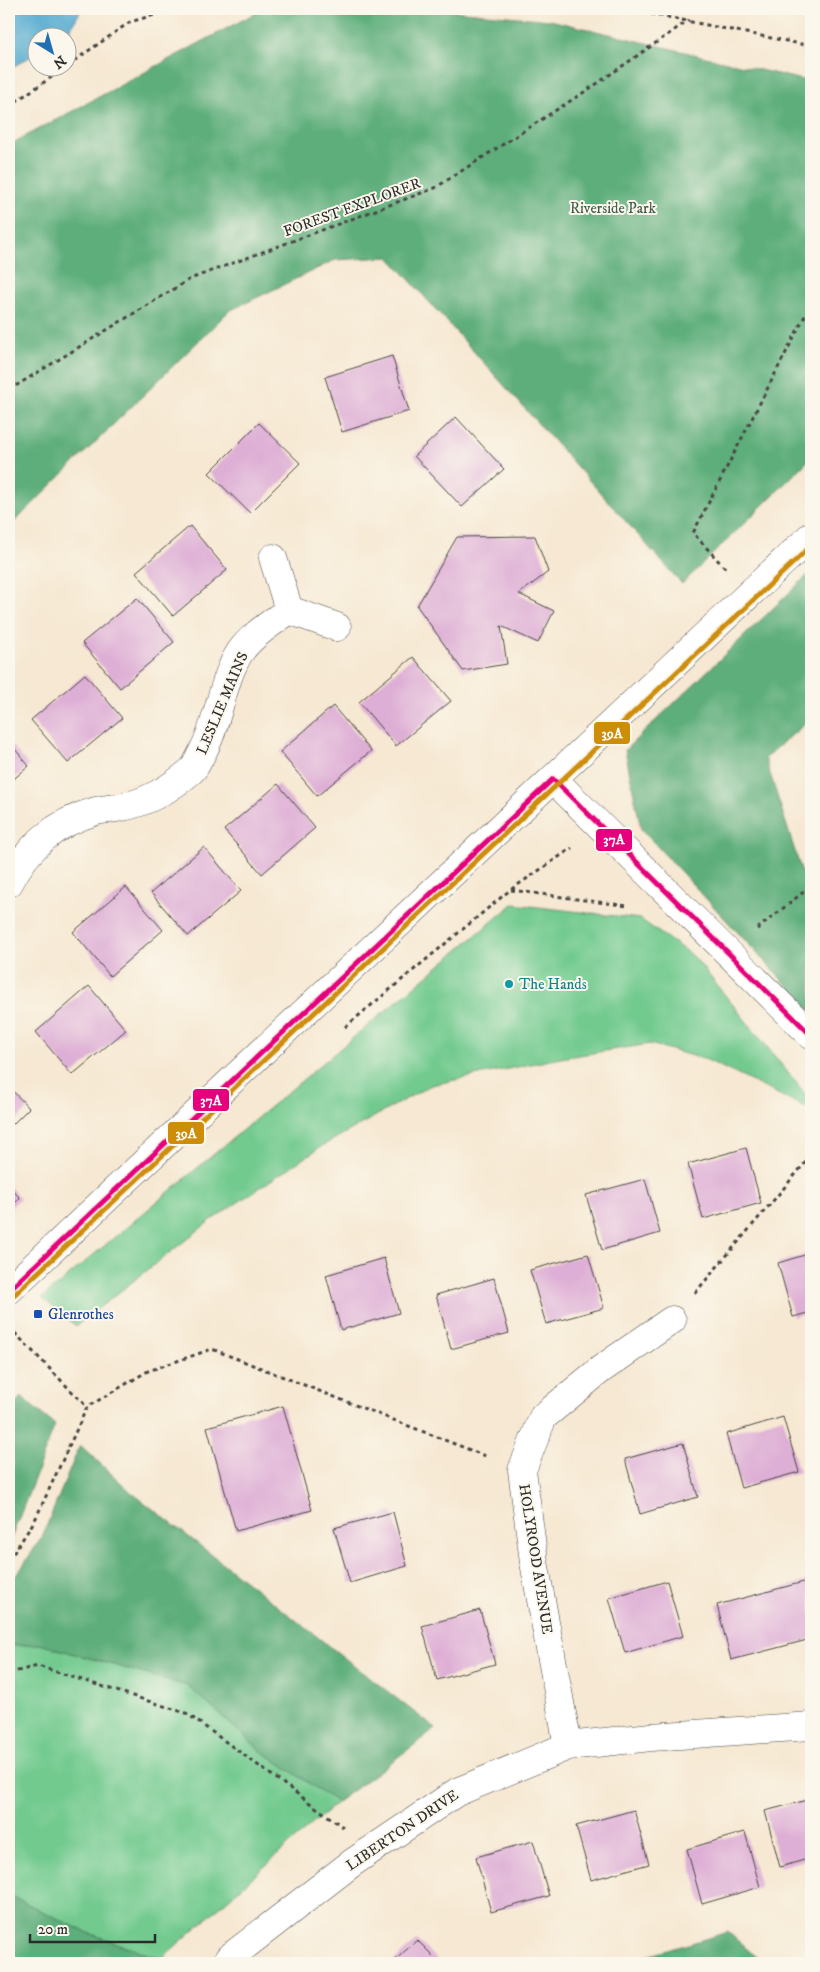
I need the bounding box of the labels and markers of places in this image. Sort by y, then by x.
place label: The Hands [519,975,587,994]
marker: The Hands [503,978,515,990]
place label: Glenrothes [48,1305,114,1324]
marker: Glenrothes [32,1308,44,1320]

